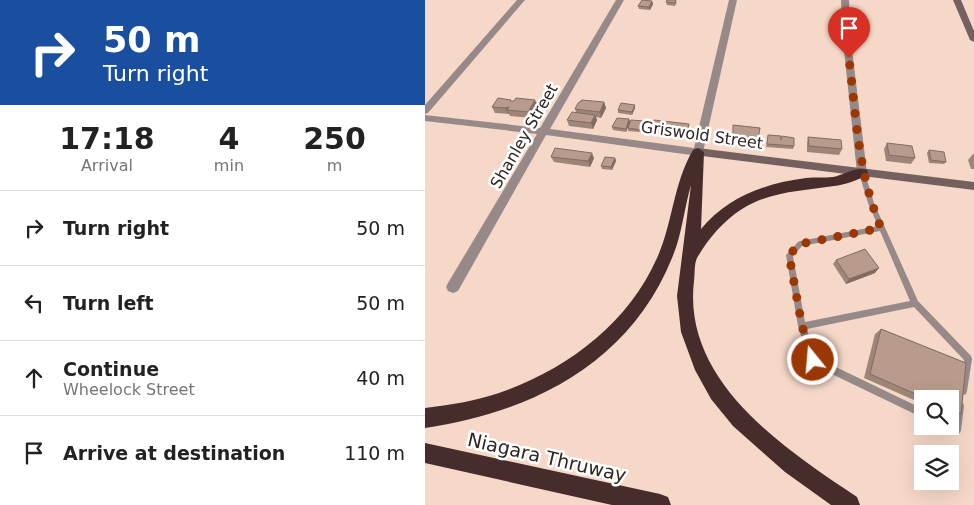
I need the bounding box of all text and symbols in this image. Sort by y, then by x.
pin [828,7,870,58]
icon: arrive [835,14,863,42]
icon: right [20,20,85,85]
text: 50 m [103,20,200,60]
text: Turn right [103,61,208,86]
street label: Shanley Street [486,80,562,192]
street label: Griswold Street [640,117,764,153]
text: 17:18 [59,121,155,156]
text: 4 [218,121,239,156]
text: 250 [303,121,366,156]
text: Arrival [81,156,133,175]
text: min [214,156,244,175]
text: m [327,156,342,175]
icon: right [20,214,48,242]
text: Turn right [63,217,169,239]
text: 50 m [356,217,405,239]
icon: left [20,289,48,317]
text: Turn left [63,292,154,314]
text: 50 m [356,292,405,314]
position arrow [786,333,838,385]
text: Continue [63,358,159,380]
icon: ahead [20,364,48,392]
text: 40 m [356,367,405,389]
text: Wheelock Street [63,380,195,399]
map controls [914,390,959,490]
button: search [914,390,959,435]
street label: Niagara Thruway [465,428,629,486]
icon: arrive [20,439,48,467]
text: Arrive at destination [63,442,285,464]
text: 110 m [344,442,405,464]
button: layers [914,445,959,490]

